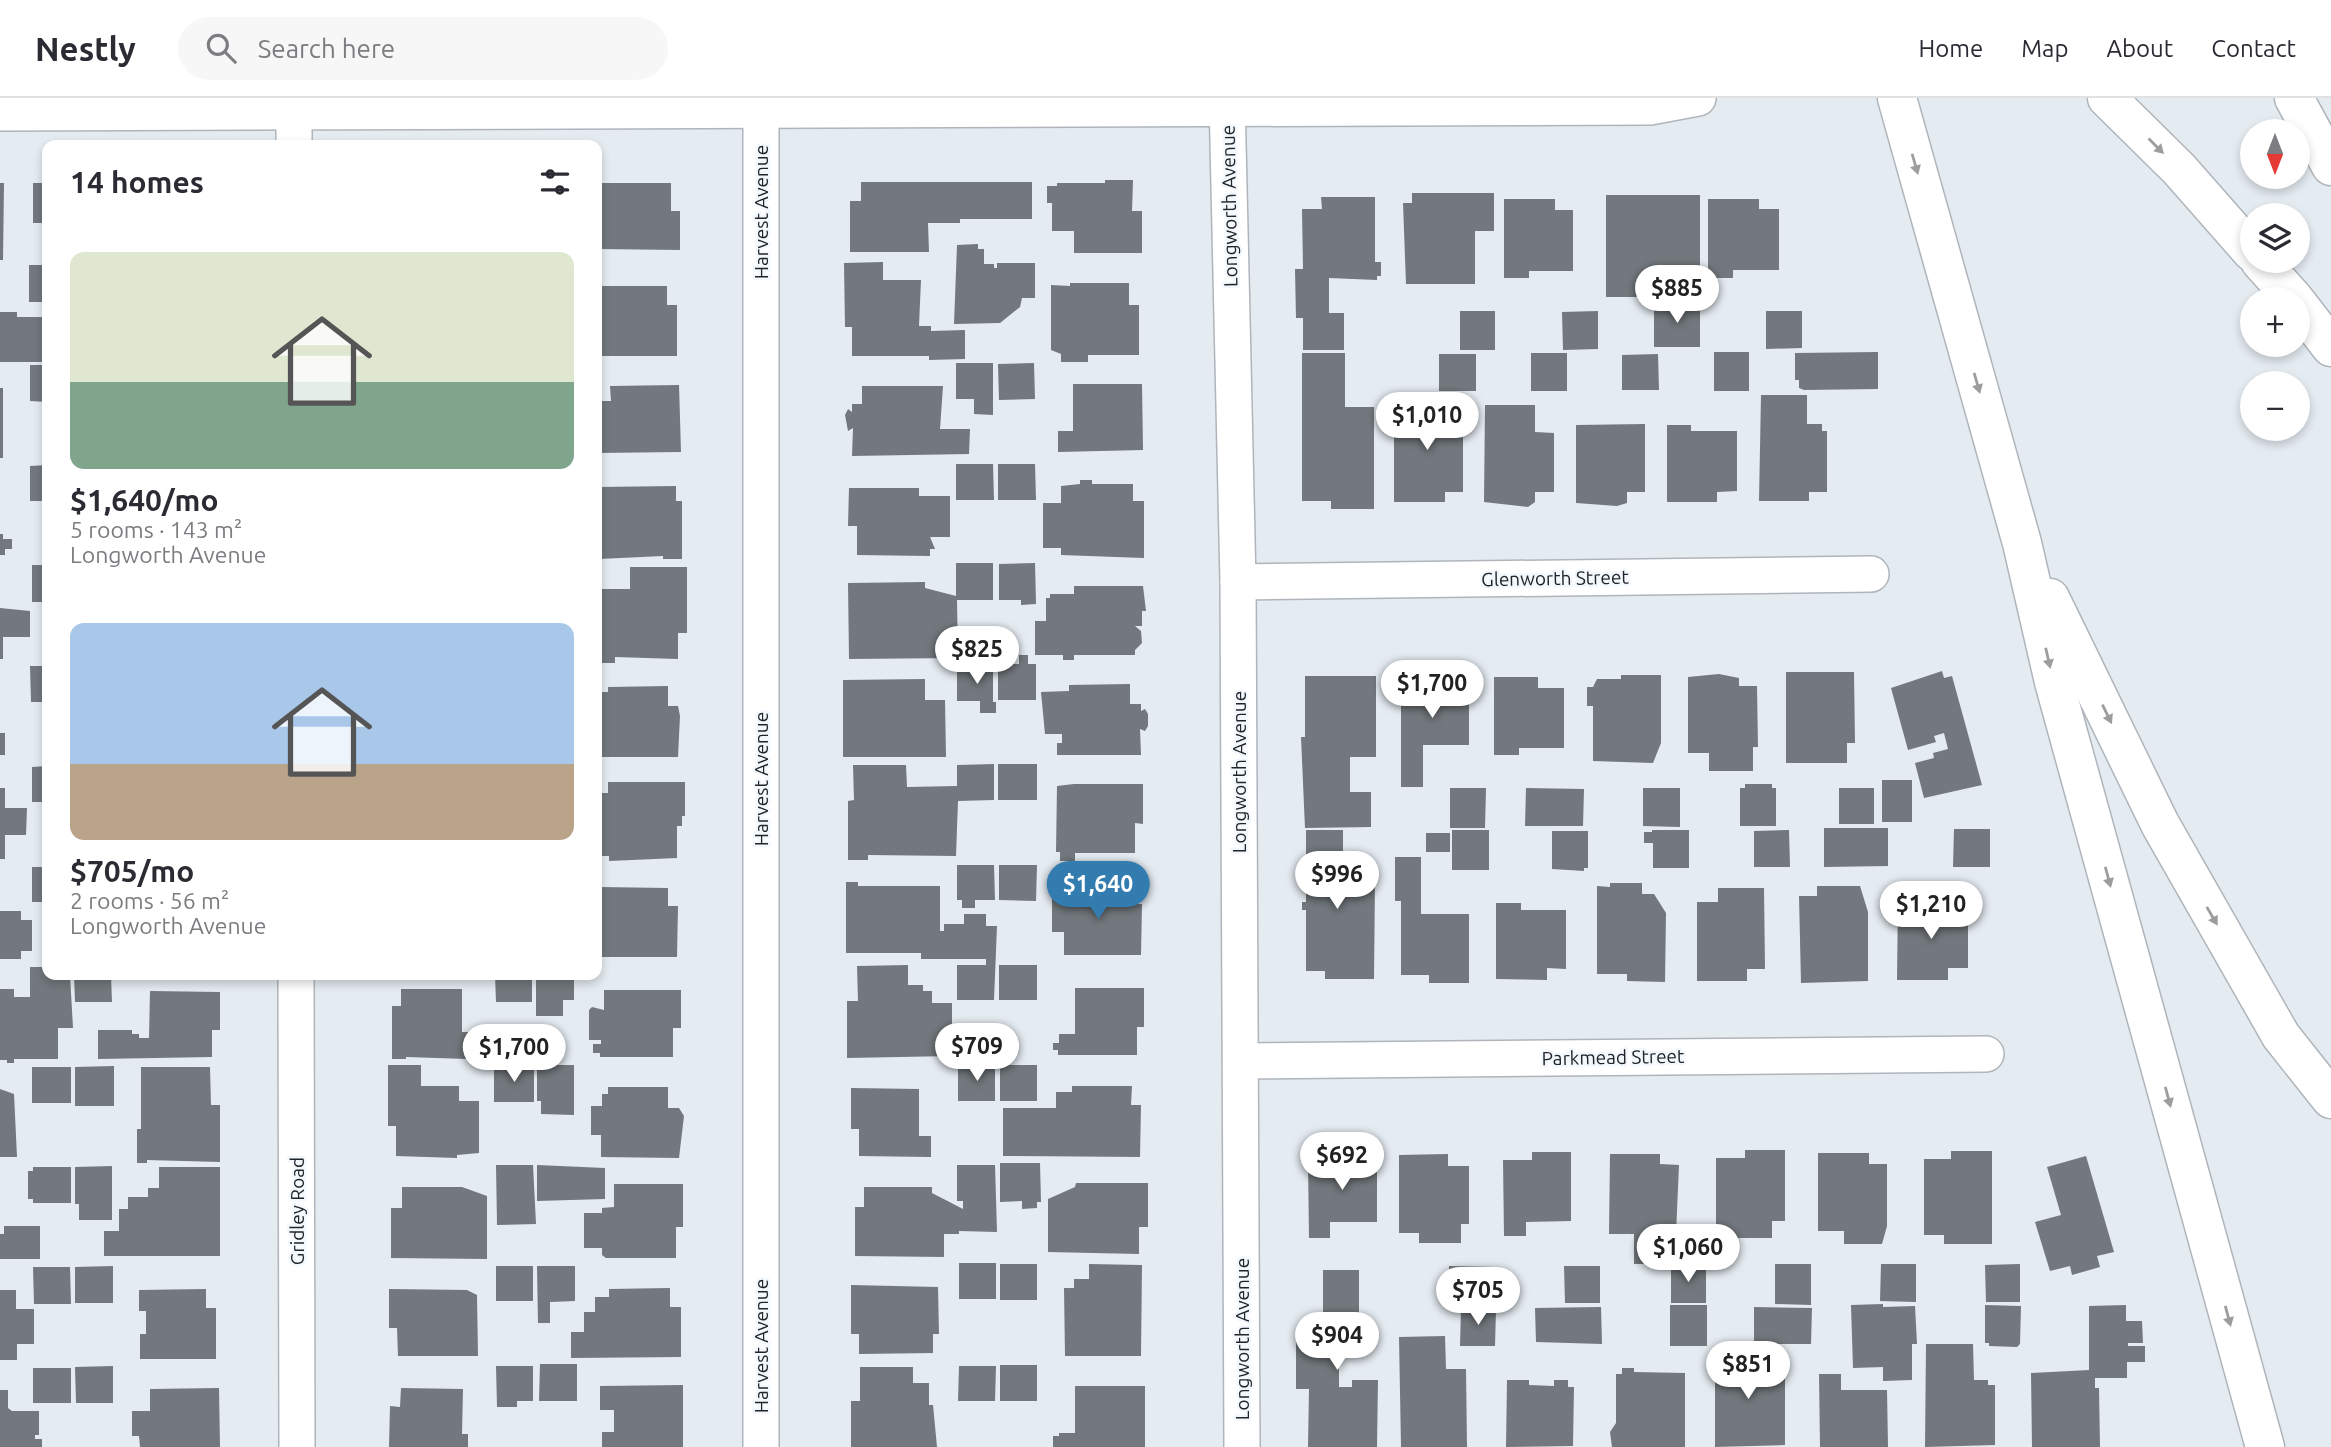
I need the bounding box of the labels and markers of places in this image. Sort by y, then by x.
pin: $885 [1636,266,1718,325]
pin: $1,010 [1370,392,1484,452]
pin: $825 [936,626,1018,686]
pin: $1,700 [1375,660,1489,720]
pin: $996 [1296,852,1378,911]
pin: $1,640 [1041,862,1155,921]
pin: $1,210 [1874,882,1988,941]
pin: $1,700 [457,1024,571,1084]
pin: $709 [936,1024,1018,1083]
pin: $692 [1301,1132,1383,1192]
pin: $1,060 [1631,1224,1745,1284]
pin: $705 [1437,1268,1519,1327]
pin: $904 [1296,1312,1378,1372]
pin: $851 [1707,1342,1789,1401]

